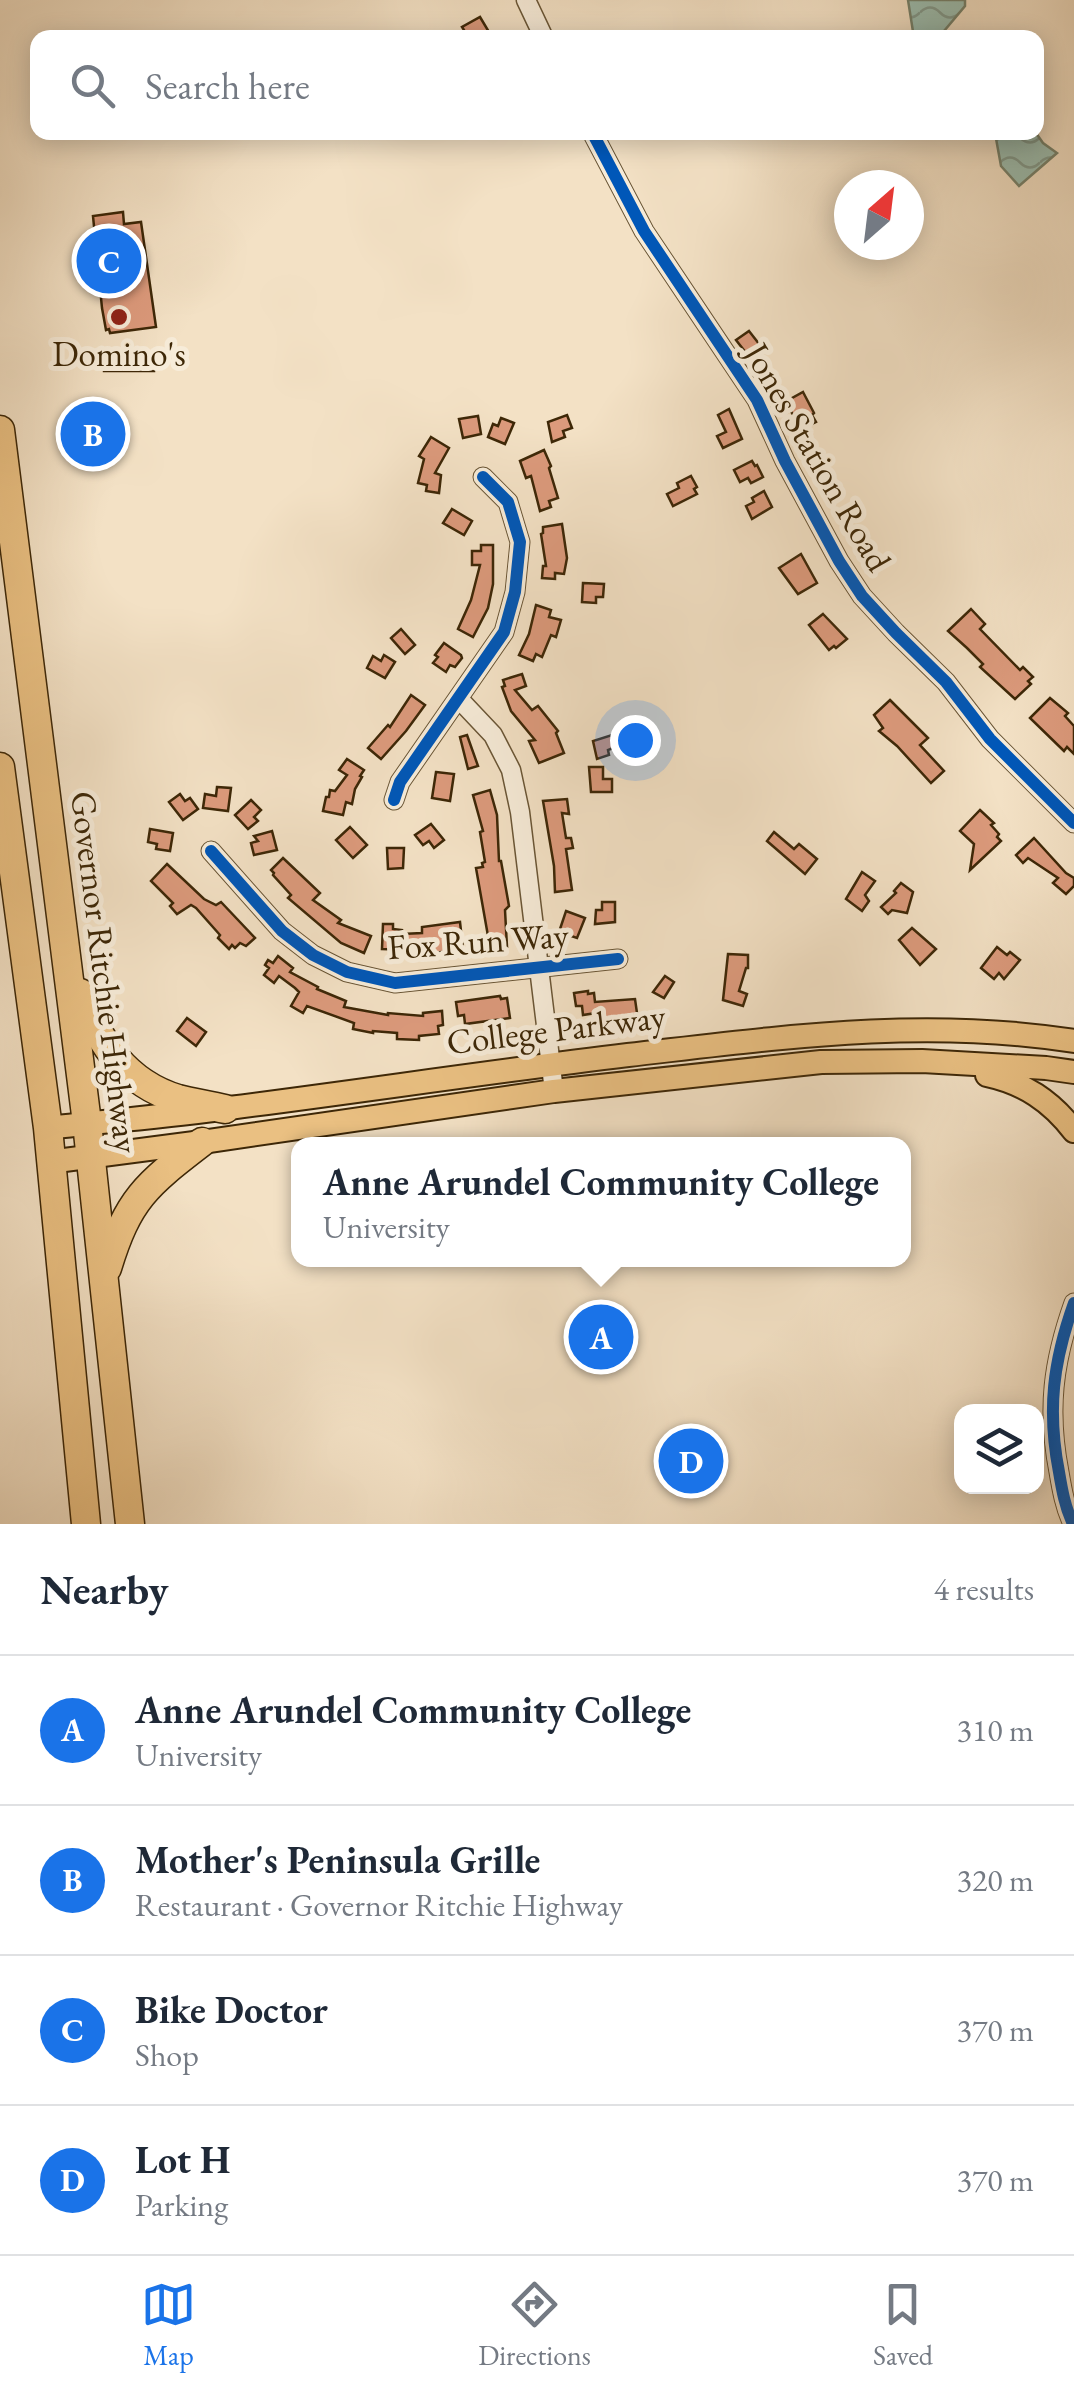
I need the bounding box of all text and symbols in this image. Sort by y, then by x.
search box [30,30,1044,140]
icon: search [65,58,120,113]
text: Search here [145,61,310,110]
north arrow [834,170,924,260]
pin: C [76,224,142,298]
marker: Domino's [108,306,130,328]
place label: Domino's [52,331,186,376]
street label: Jones Station Road [733,332,902,579]
pin: B [61,396,126,472]
your location [610,715,661,766]
street label: Governor Ritchie Highway [61,788,150,1156]
street label: Fox Run Way [386,912,571,969]
street label: College Parkway [444,993,669,1064]
popup [291,1137,911,1267]
text: Anne Arundel Community College [323,1157,879,1206]
text: University [323,1206,450,1248]
pin: A [568,1300,634,1374]
map controls [954,1404,1044,1494]
button: layers [954,1404,1044,1494]
pin: D [658,1424,724,1498]
text: Nearby [40,1562,169,1617]
text: 4 results [934,1568,1034,1610]
text: Anne Arundel Community College [135,1685,691,1734]
text: A [61,1709,84,1751]
text: 310 m [957,1709,1034,1751]
text: University [135,1734,262,1776]
text: Mother's Peninsula Grille [135,1835,540,1884]
text: B [62,1859,83,1901]
text: 320 m [957,1859,1034,1901]
text: Restaurant · Governor Ritchie Highway [135,1884,623,1926]
text: Bike Doctor [135,1985,328,2034]
text: C [61,2009,84,2051]
text: 370 m [957,2009,1034,2051]
text: Shop [135,2034,199,2076]
text: Lot H [135,2135,230,2184]
text: D [60,2159,85,2201]
text: 370 m [957,2159,1034,2201]
text: Parking [135,2184,228,2226]
tab: Map [141,2277,196,2373]
tab: Directions [478,2277,591,2373]
tab: Saved [873,2277,933,2373]

